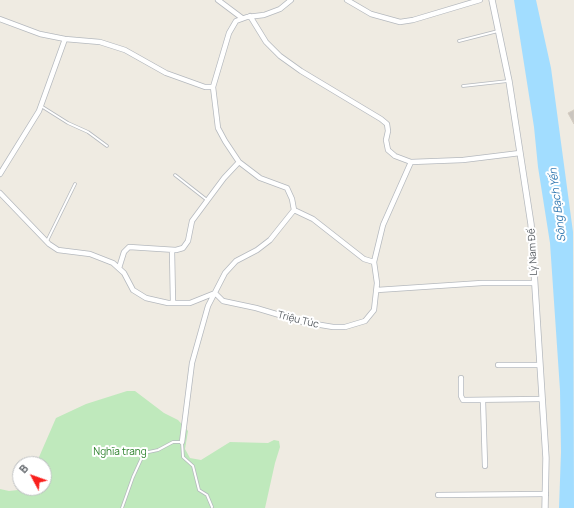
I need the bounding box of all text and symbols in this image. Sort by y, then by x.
water label: Sông Bạch Yến [547,167,569,243]
street label: Lý Nam Đế [526,228,540,276]
street label: Triệu Túc [276,309,320,331]
park label: Nghĩa trang [93,446,147,458]
north arrow [12,456,52,496]
text: B [15,461,31,476]

